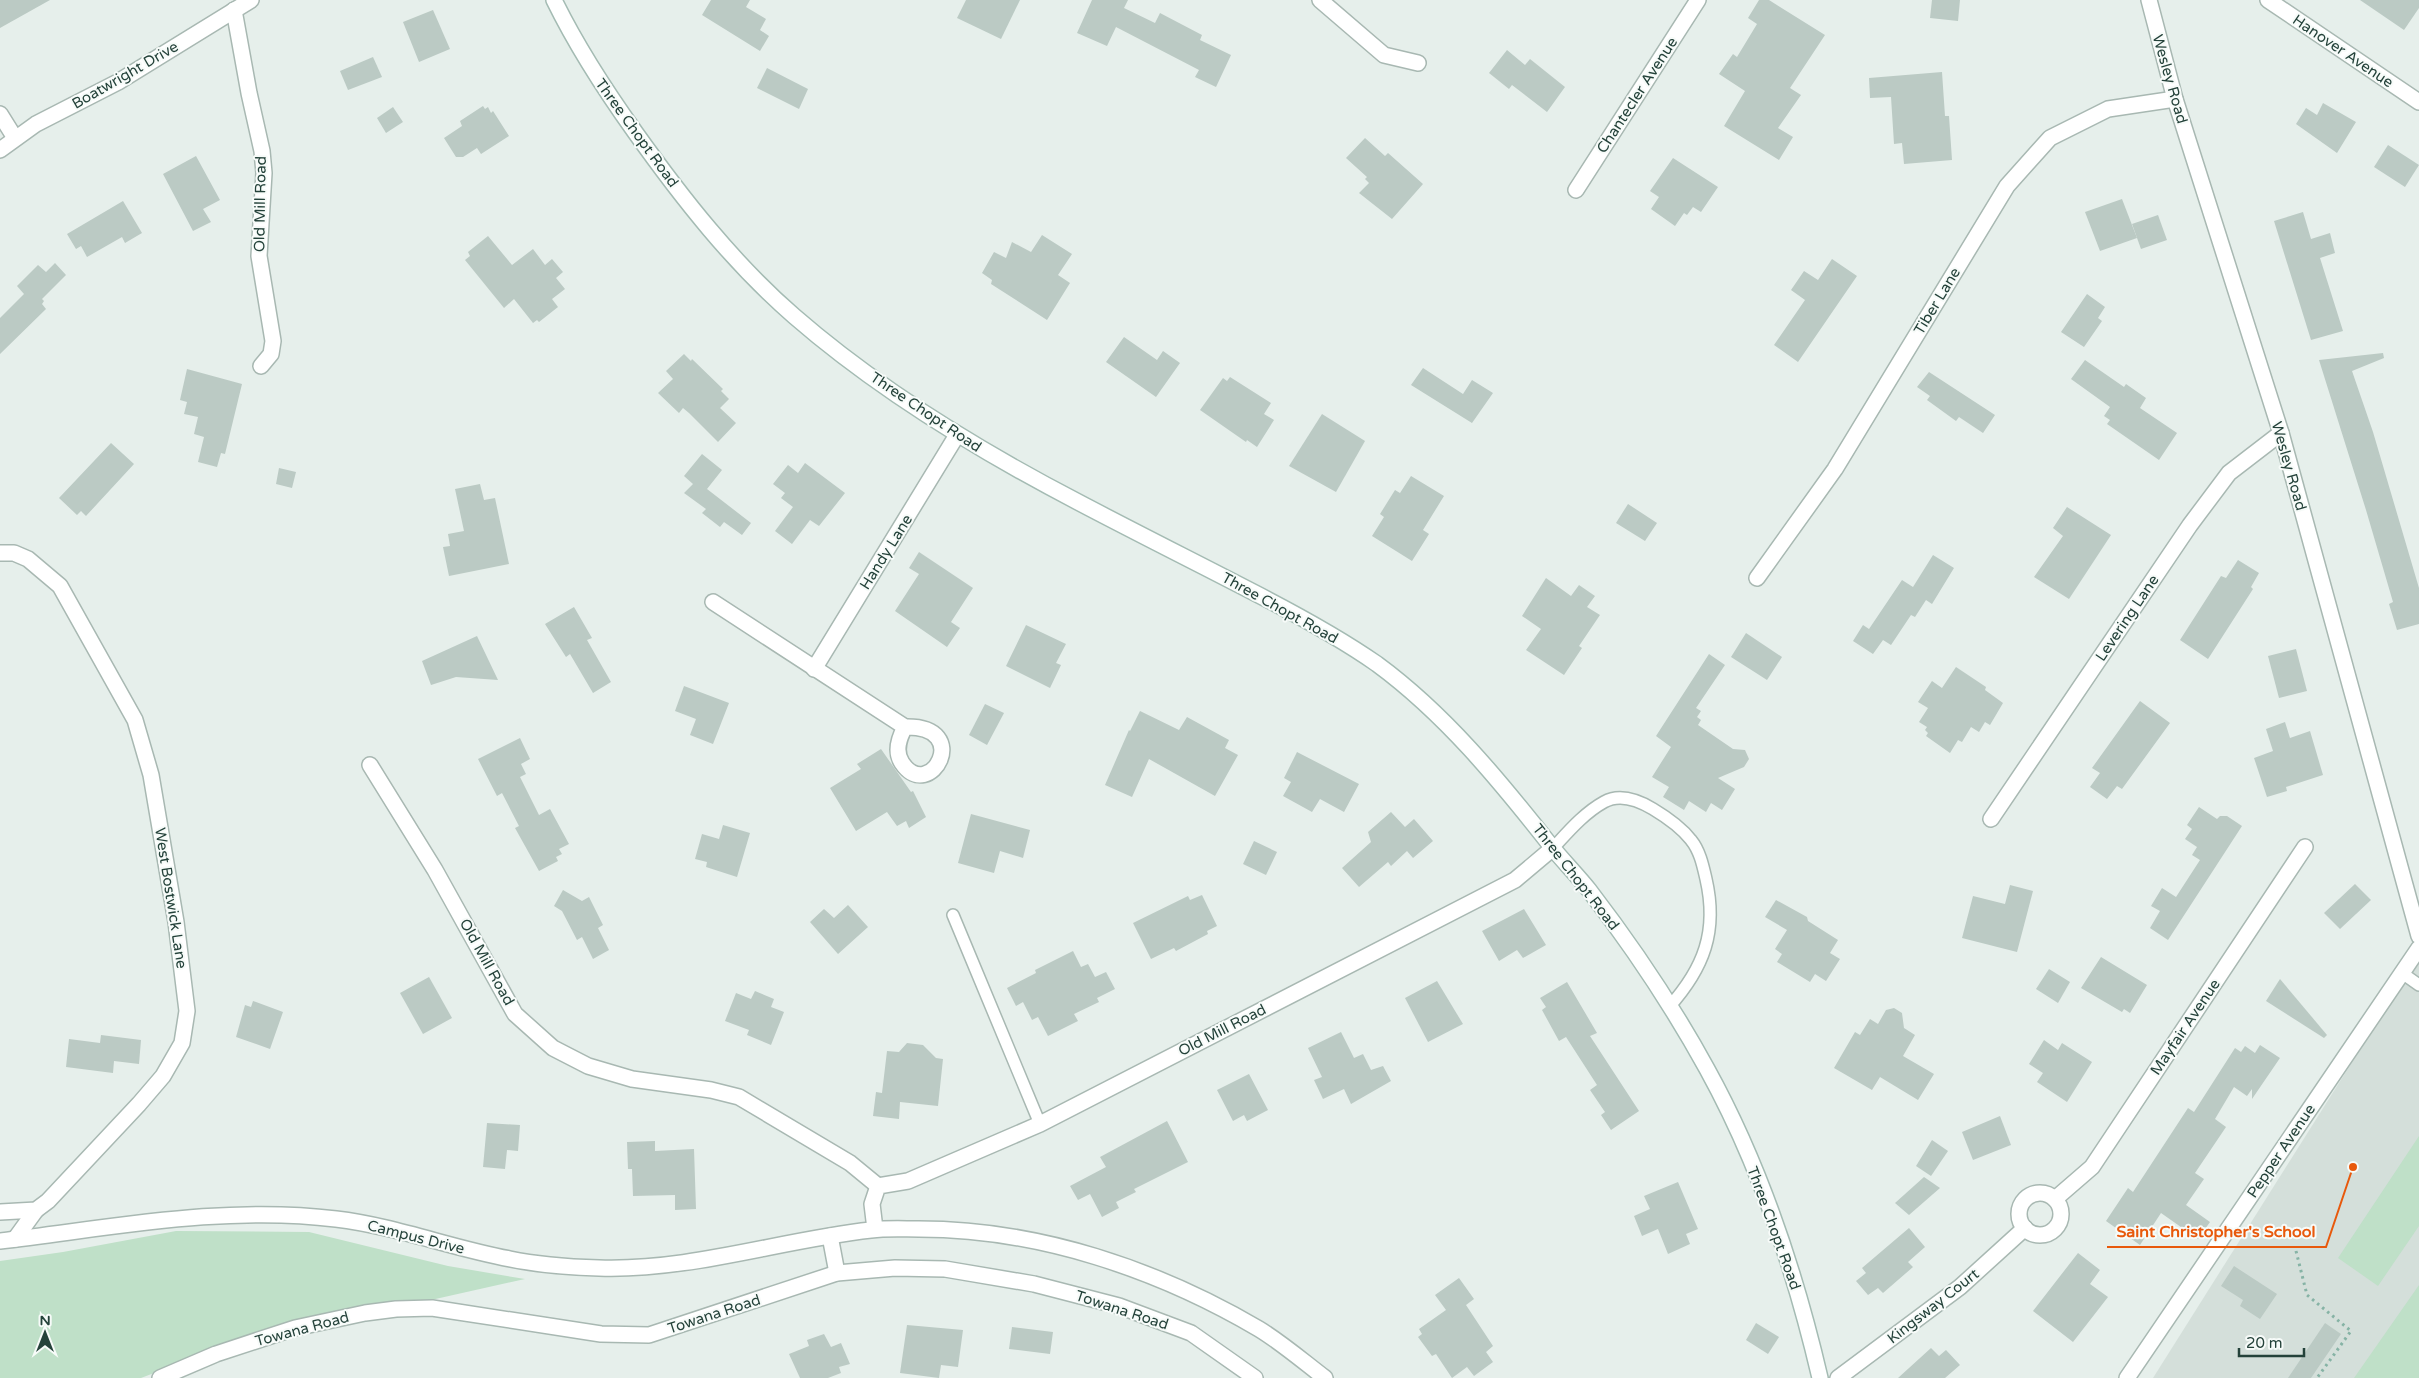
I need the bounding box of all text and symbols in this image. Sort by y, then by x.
street label: Hanover Avenue [2289,11,2397,91]
street label: Wesley Road [2149,32,2191,126]
street label: Chantecler Avenue [1593,34,1681,156]
street label: Boatwright Drive [69,37,181,113]
street label: Three Chopt Road [592,75,682,191]
street label: Old Mill Road [250,156,270,252]
street label: Tiber Lane [1910,264,1964,338]
street label: Three Chopt Road [867,368,985,456]
street label: Wesley Road [2268,419,2310,513]
street label: Handy Lane [856,511,916,593]
street label: Three Chopt Road [1219,569,1341,647]
street label: Levering Lane [2092,571,2162,665]
street label: Three Chopt Road [1529,820,1623,934]
street label: West Bostwick Lane [151,826,191,970]
street label: Old Mill Road [456,916,518,1008]
street label: Mayfair Avenue [2146,976,2224,1078]
street label: Old Mill Road [1175,1000,1269,1060]
street label: Pepper Avenue [2243,1101,2319,1201]
street label: Three Chopt Road [1743,1164,1805,1292]
street label: Campus Drive [366,1216,466,1258]
callout: Saint Christopher's School [2107,1216,2326,1247]
text: Saint Christopher's School [2117,1222,2315,1242]
street label: Kingsway Court [1884,1264,1983,1347]
street label: Towana Road [1073,1287,1171,1333]
street label: Towana Road [665,1291,763,1337]
north arrow [20,1308,70,1358]
street label: Towana Road [253,1308,351,1350]
text: N [39,1312,51,1329]
scale bar [2239,1326,2304,1358]
text: 20 m [2246,1334,2283,1352]

